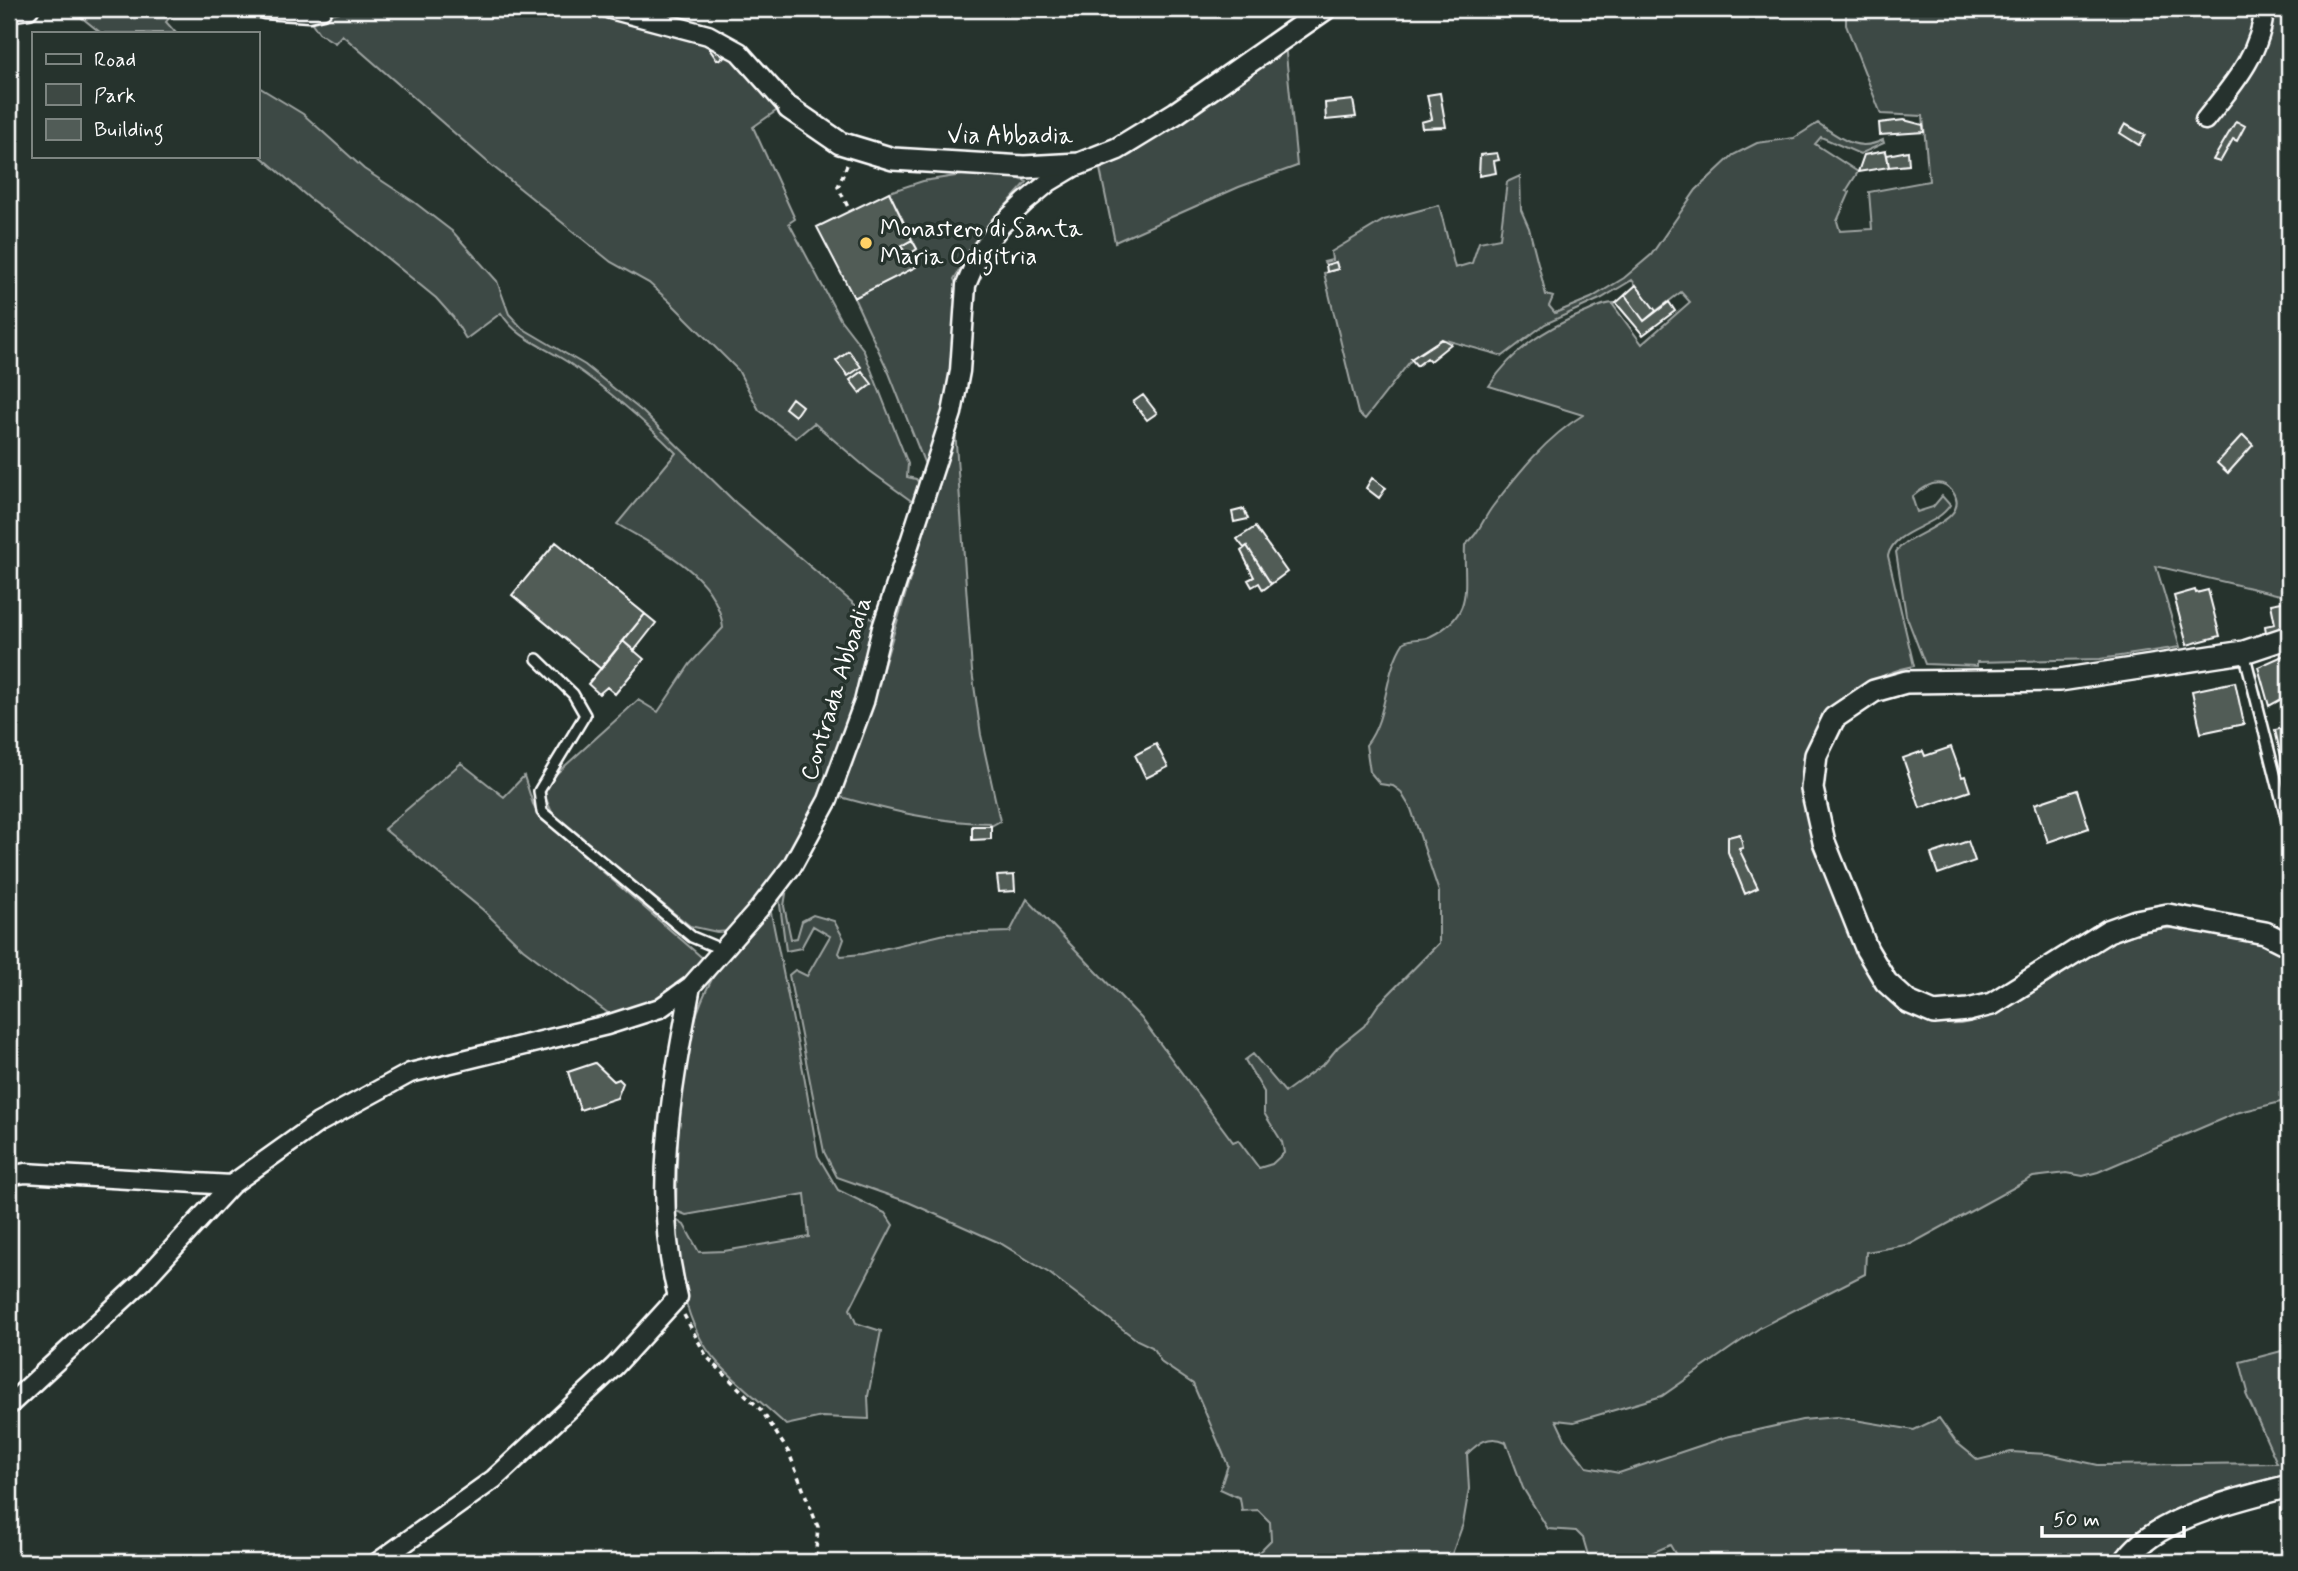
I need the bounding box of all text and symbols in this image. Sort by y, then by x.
legend [32,32,259,158]
text: Road [94,46,136,74]
text: Park [94,82,136,110]
text: Building [94,116,164,146]
street label: Via Abbadia [947,121,1073,152]
place label: Monastero di Santa Maria Odigitria [880,214,1083,276]
marker: Monastero di Santa Maria Odigitria [858,235,874,251]
street label: Contrada Abbadia [794,593,880,785]
scale bar [2042,1494,2184,1538]
text: 50 m [2053,1506,2100,1534]

